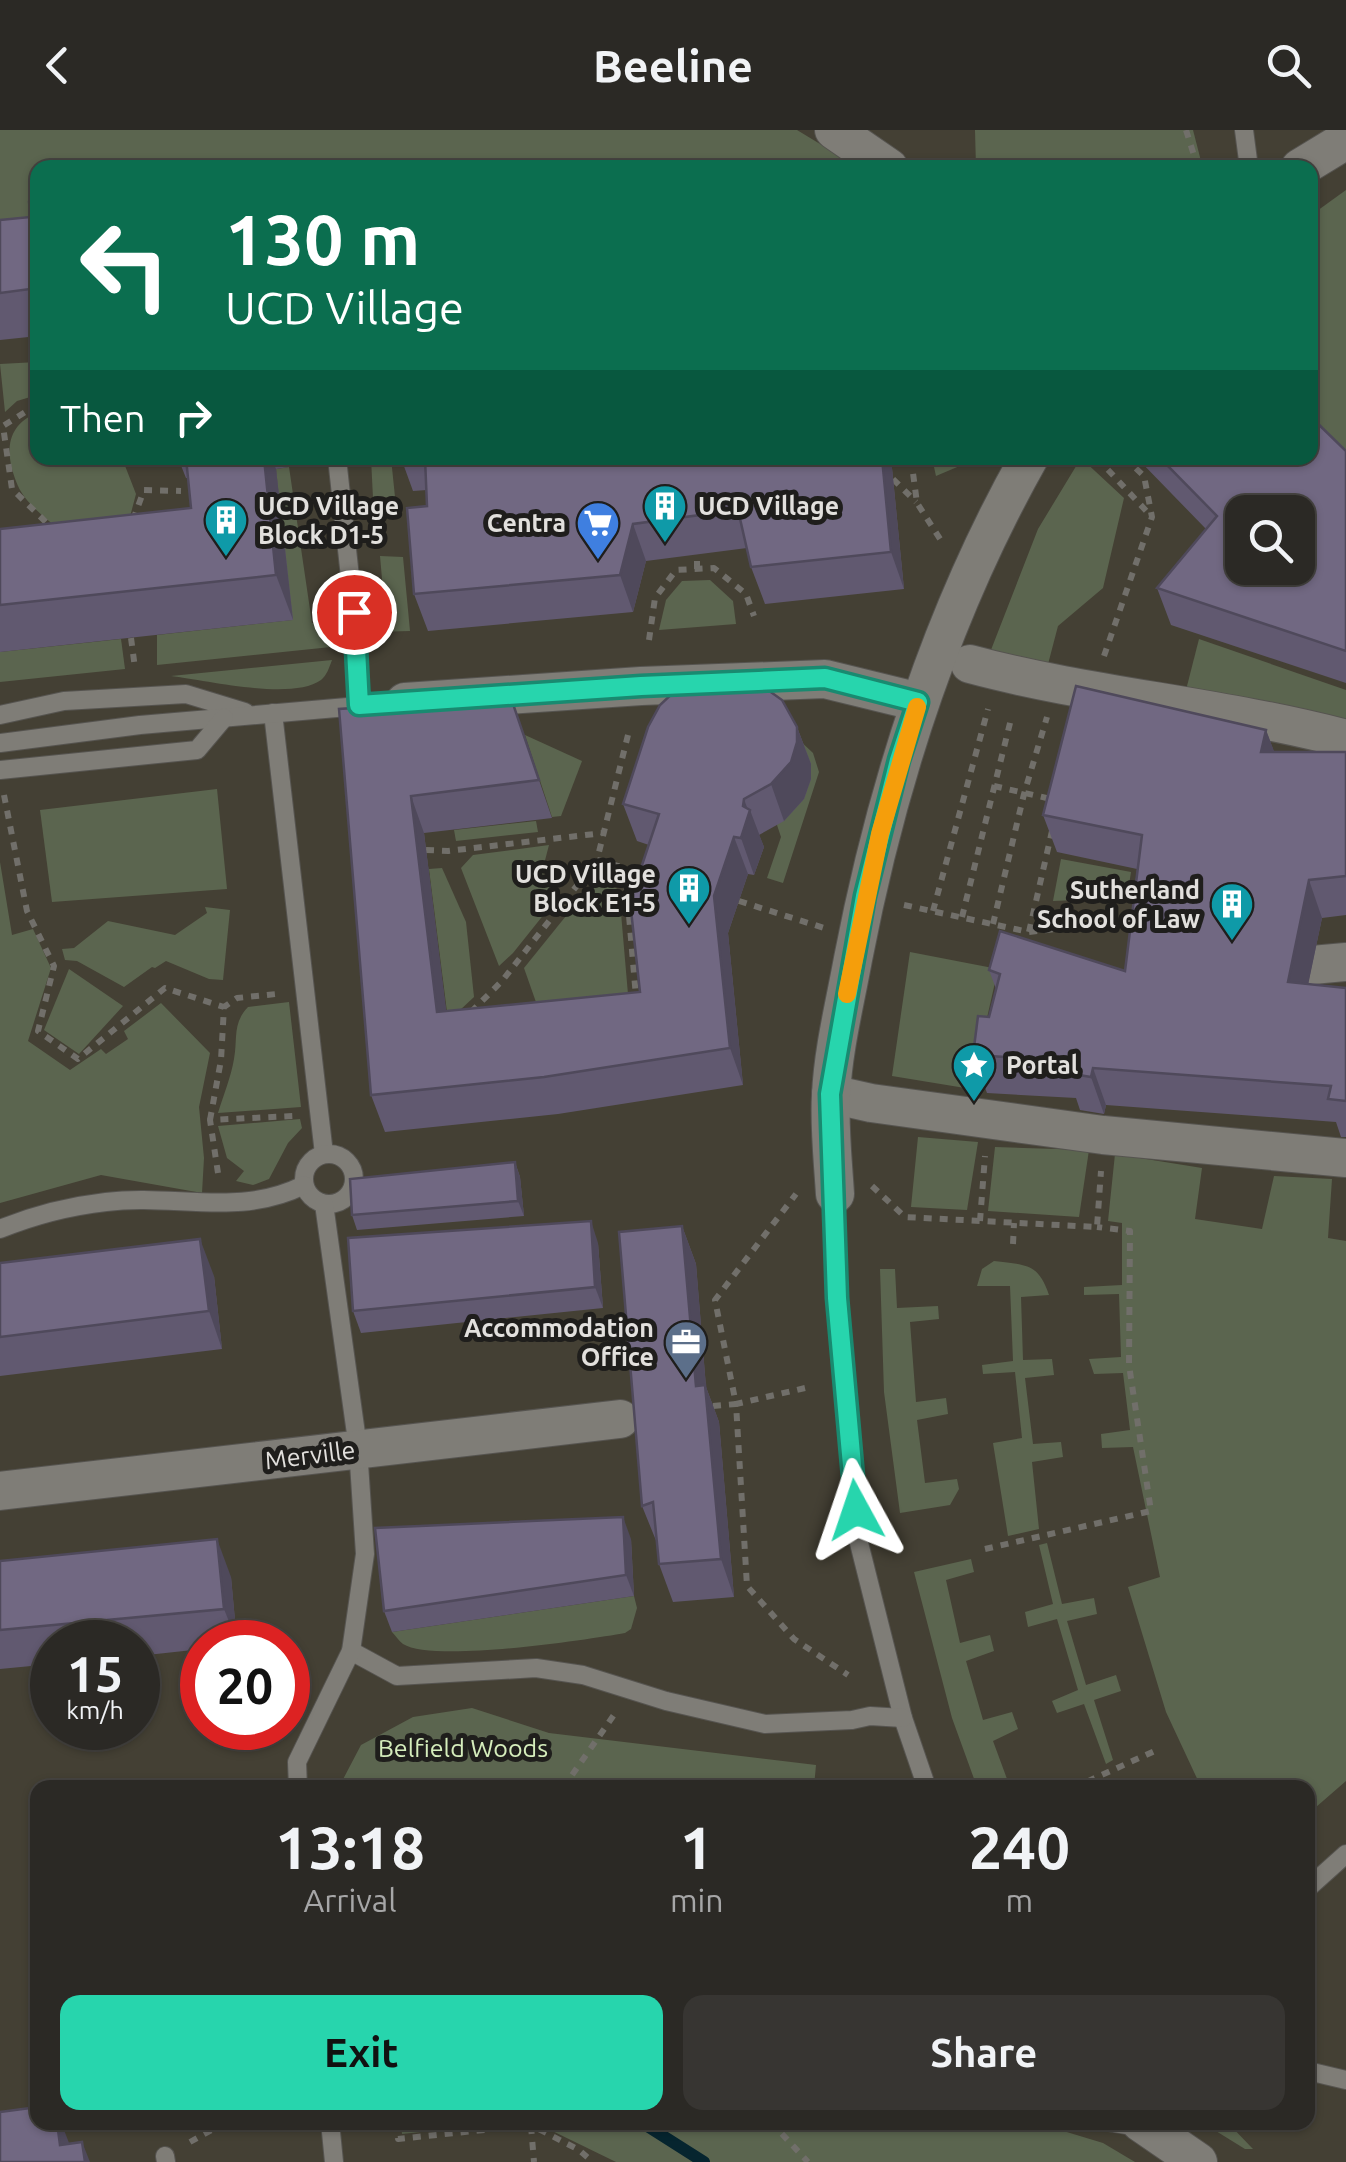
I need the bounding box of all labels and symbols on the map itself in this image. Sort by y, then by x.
building icon: UCD Village [642,483,688,544]
place label: UCD Village Block D1-5 [258,492,399,549]
place label: UCD Village [698,492,839,520]
building icon: UCD Village Block D1-5 [203,497,249,558]
supermarket icon: Centra [575,500,621,561]
place label: Centra [487,509,566,537]
pin [312,570,397,655]
place label: UCD Village Block E1-5 [515,860,656,917]
building icon: UCD Village Block E1-5 [666,865,712,926]
place label: Sutherland School of Law [1037,876,1200,933]
building icon: Sutherland School of Law [1209,881,1255,942]
place icon: Portal [951,1042,997,1103]
place label: Portal [1006,1051,1079,1079]
place label: Accommodation Office [464,1314,654,1371]
office icon: Accommodation Office [663,1319,709,1380]
street label: Merville [263,1436,357,1474]
position arrow [804,1458,908,1562]
speed limit sign: 20 [180,1620,310,1750]
park label: Belfield Woods [378,1734,548,1762]

